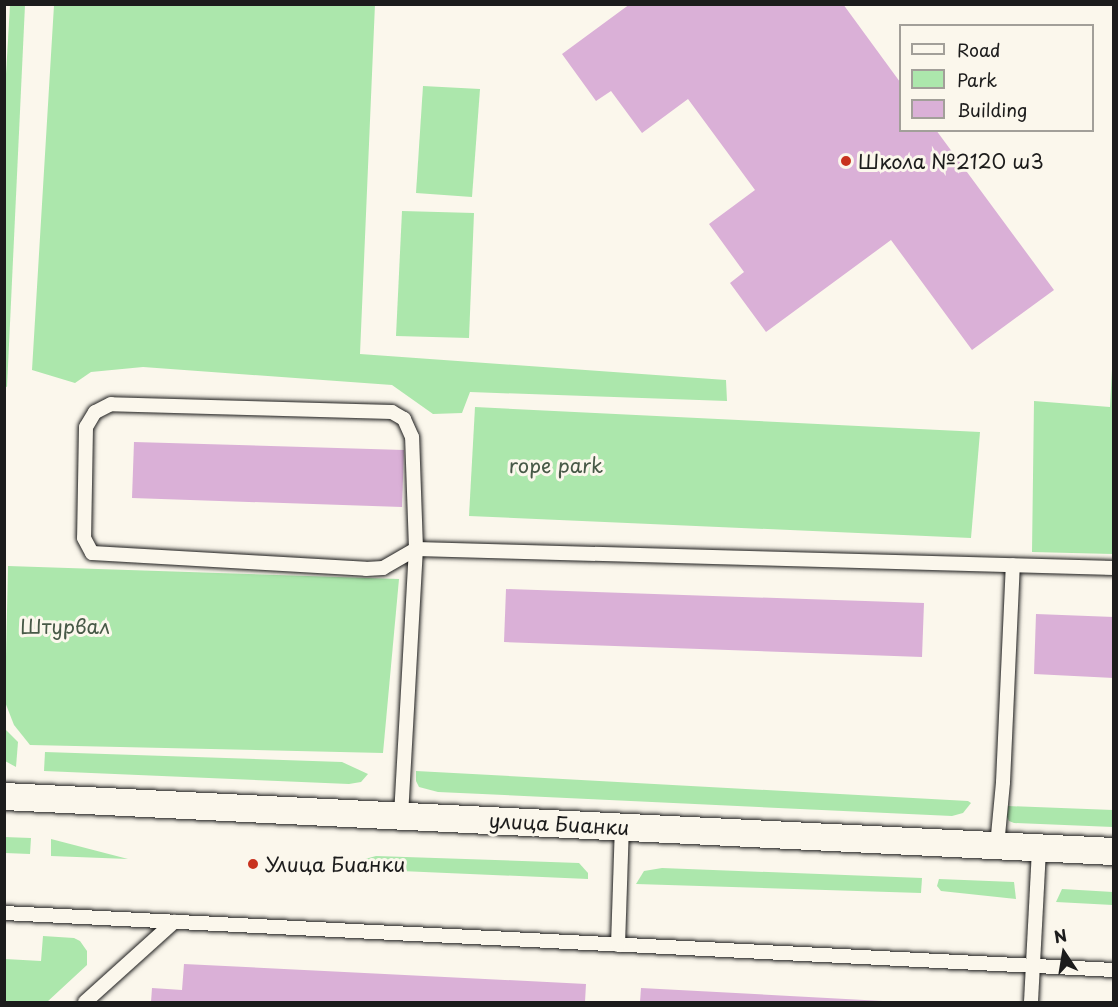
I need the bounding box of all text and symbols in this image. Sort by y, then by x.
legend [899,24,1094,132]
text: Road [957,36,1001,63]
text: Park [957,66,997,93]
text: Building [957,96,1027,123]
place label: Школа №2120 ш3 [858,149,1046,173]
marker: Школа №2120 ш3 [839,154,853,168]
park label: rope park [509,453,603,477]
park label: Штурвал [20,614,110,638]
street label: улица Бианки [488,808,630,840]
place label: Улица Бианки [265,852,405,876]
marker: Улица Бианки [246,857,260,871]
text: N [1052,922,1069,948]
north arrow [1034,923,1094,983]

